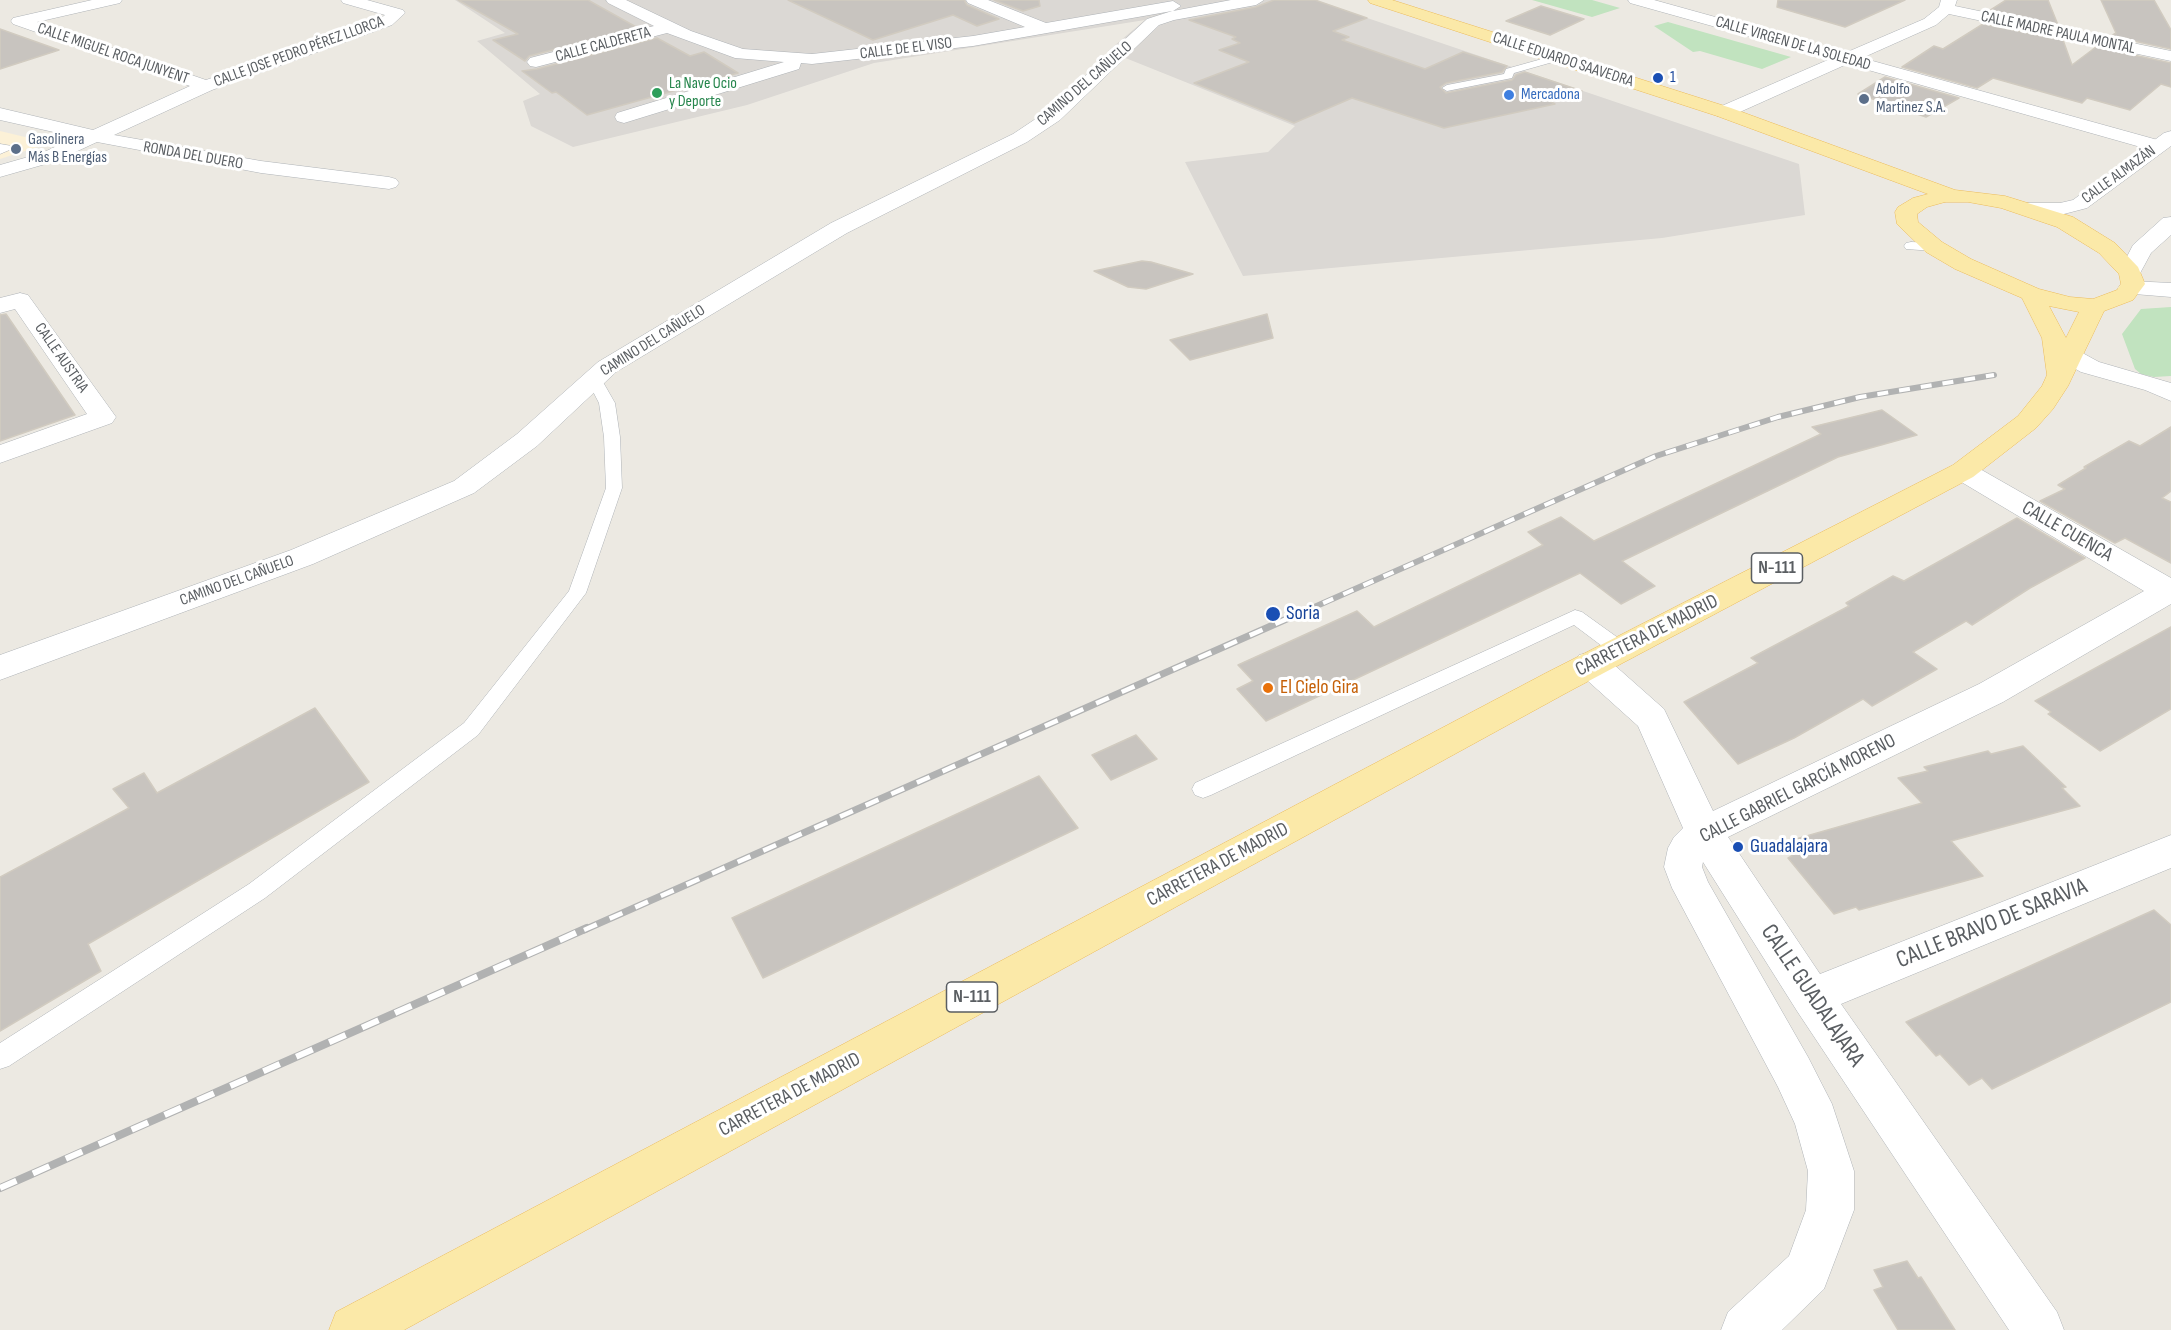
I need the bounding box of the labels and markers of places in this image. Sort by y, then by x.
place label: 1 [1670,68,1676,88]
marker: 1 [1651,71,1665,85]
place label: La Nave Ocio y Deporte [669,74,737,112]
place label: Adolfo Martinez S.A. [1876,80,1946,118]
place label: Mercadona [1521,85,1580,105]
marker: La Nave Ocio y Deporte [650,86,664,100]
marker: Mercadona [1502,88,1516,102]
marker: Adolfo Martinez S.A. [1857,92,1871,106]
place label: Gasolinera Más B Energías [28,130,107,168]
marker: Gasolinera Más B Energías [9,142,23,156]
place label: Soria [1286,602,1320,626]
marker: Soria [1264,605,1282,623]
place label: El Cielo Gira [1280,676,1359,700]
marker: El Cielo Gira [1261,681,1275,695]
place label: Guadalajara [1750,835,1828,859]
marker: Guadalajara [1731,840,1745,854]

